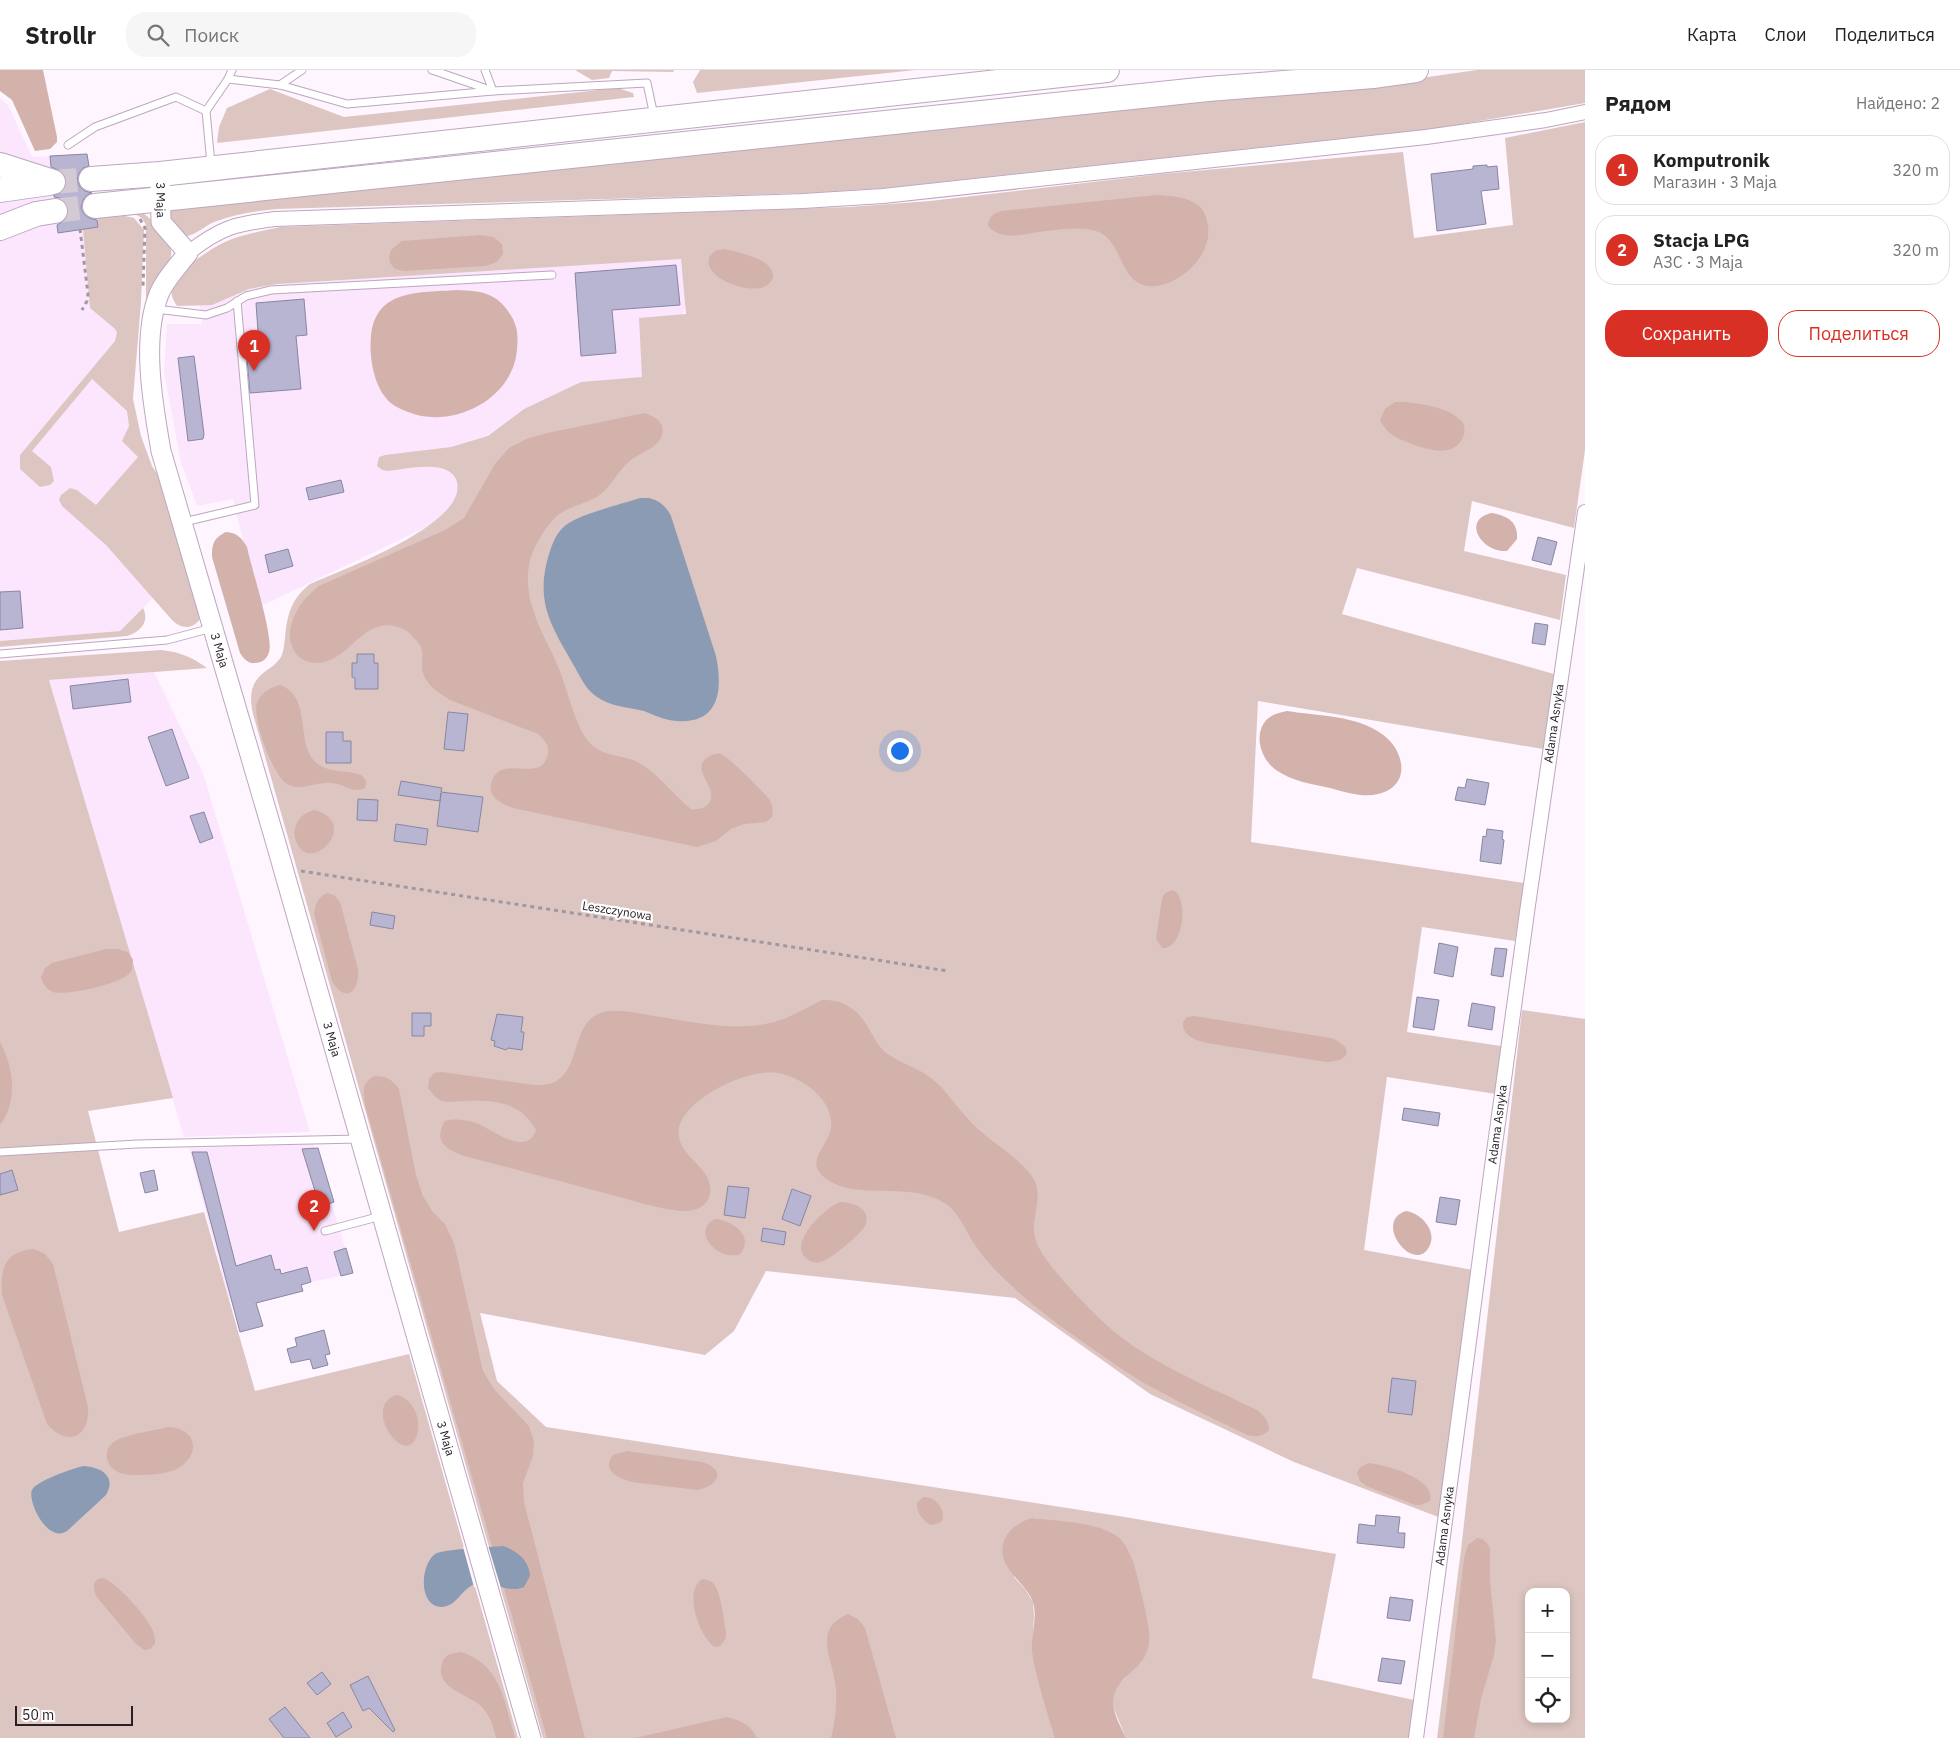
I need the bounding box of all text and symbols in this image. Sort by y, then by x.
search box [126,12,476,57]
text: Strollr [25,19,96,51]
icon: search [144,21,172,49]
text: Поиск [184,23,239,47]
text: Карта [1687,23,1737,46]
text: Слои [1765,23,1807,46]
text: Поделиться [1835,23,1935,46]
text: Рядом [1605,89,1672,117]
text: Найдено: 2 [1856,93,1940,113]
text: Komputronik [1653,148,1770,172]
text: 1 [1617,160,1627,180]
text: 320 m [1892,160,1939,180]
text: Магазин · 3 Maja [1653,172,1777,192]
street label: 3 Maja [153,182,169,219]
text: Stacja LPG [1653,228,1750,252]
text: 2 [1617,240,1627,260]
text: 320 m [1892,240,1939,260]
text: АЗС · 3 Maja [1653,252,1743,272]
button: Сохранить [1605,310,1768,357]
button: Поделиться [1778,310,1940,357]
pin: 1 [238,330,270,371]
street label: 3 Maja [208,631,232,670]
street label: Adama Asnyka [1540,682,1567,764]
your location [887,738,913,764]
street label: Leszczynowa [581,898,654,923]
street label: 3 Maja [320,1020,345,1059]
street label: Adama Asnyka [1484,1083,1510,1165]
pin: 2 [298,1190,330,1231]
street label: 3 Maja [434,1419,458,1458]
street label: Adama Asnyka [1432,1485,1457,1566]
map controls [1525,1588,1570,1723]
button: + [1525,1588,1570,1633]
button: − [1525,1633,1570,1678]
button: locate [1525,1678,1570,1723]
scale bar [15,1703,132,1726]
text: 50 m [22,1706,54,1724]

